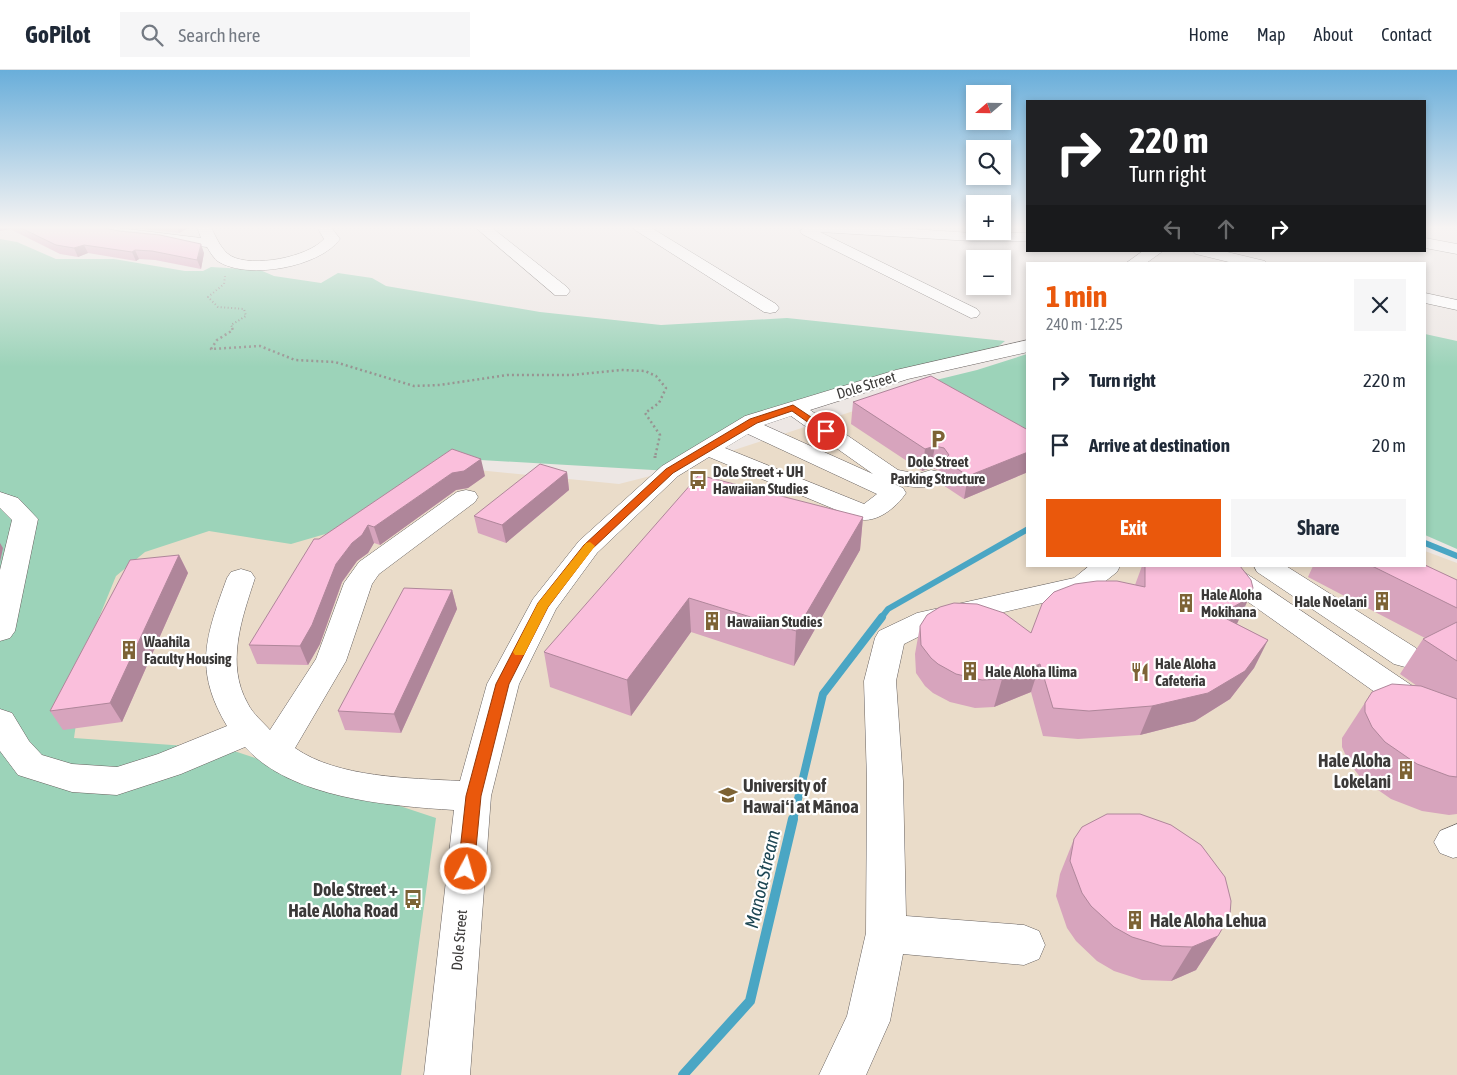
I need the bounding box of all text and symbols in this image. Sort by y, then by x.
search box [120,12,470,57]
text: GoPilot [25,21,90,48]
icon: search [138,21,166,49]
text: Search here [178,24,260,46]
text: Home [1189,24,1229,45]
text: Map [1257,24,1286,45]
text: About [1314,24,1353,45]
text: Contact [1381,24,1432,45]
north arrow [966,85,1011,130]
map controls [966,85,1011,295]
icon: right [1046,120,1111,185]
text: 220 m [1129,120,1208,160]
button: search [966,140,1011,185]
text: Turn right [1129,161,1206,187]
button: + [966,195,1011,240]
icon: left [1159,215,1187,243]
icon: ahead [1212,215,1240,243]
icon: right [1265,215,1293,243]
button: − [966,250,1011,295]
text: 1 min [1046,279,1107,313]
button: close [1354,279,1406,331]
text: 240 m · 12:25 [1046,315,1123,333]
icon: right [1046,366,1074,394]
street label: Dole Street [834,368,898,402]
text: Turn right [1089,369,1156,391]
text: 220 m [1363,369,1406,391]
pin [805,410,847,452]
icon: arrive [812,417,840,445]
parking icon: Dole Street Parking Structure [927,428,949,450]
icon: arrive [1046,431,1074,459]
text: Arrive at destination [1089,434,1230,456]
text: 20 m [1372,434,1406,456]
place label: Dole Street Parking Structure [891,453,986,487]
place label: Dole Street + UH Hawaiian Studies [713,463,809,497]
bus stop icon: Dole Street + UH Hawaiian Studies [687,469,709,491]
button: Exit [1046,499,1221,557]
button: Share [1231,499,1406,557]
place label: Hale Aloha Mokihana [1201,586,1262,620]
building icon: Hale Noelani [1371,590,1393,612]
building icon: Hale Aloha Mokihana [1175,592,1197,614]
place label: Hale Noelani [1294,593,1367,610]
building icon: Hawaiian Studies [701,610,723,632]
place label: Hawaiian Studies [727,613,823,630]
place label: Waahila Faculty Housing [143,633,232,667]
building icon: Waahila Faculty Housing [118,639,140,661]
place label: Hale Aloha Cafeteria [1155,655,1216,689]
building icon: Hale Aloha Ilima [959,660,981,682]
restaurant icon: Hale Aloha Cafeteria [1129,661,1151,683]
place label: Hale Aloha Ilima [985,663,1077,680]
place label: Hale Aloha Lokelani [1318,750,1391,792]
building icon: Hale Aloha Lokelani [1395,759,1417,781]
place label: University of Hawaiʻi at Mānoa [743,775,859,817]
school or university icon: University of Hawaiʻi at Mānoa [717,784,739,806]
water label: Manoa Stream [740,827,784,930]
position arrow [439,842,491,894]
place label: Dole Street + Hale Aloha Road [288,879,398,921]
bus stop icon: Dole Street + Hale Aloha Road [402,888,424,910]
street label: Dole Street [448,909,470,971]
building icon: Hale Aloha Lehua [1124,909,1146,931]
place label: Hale Aloha Lehua [1150,910,1266,931]

